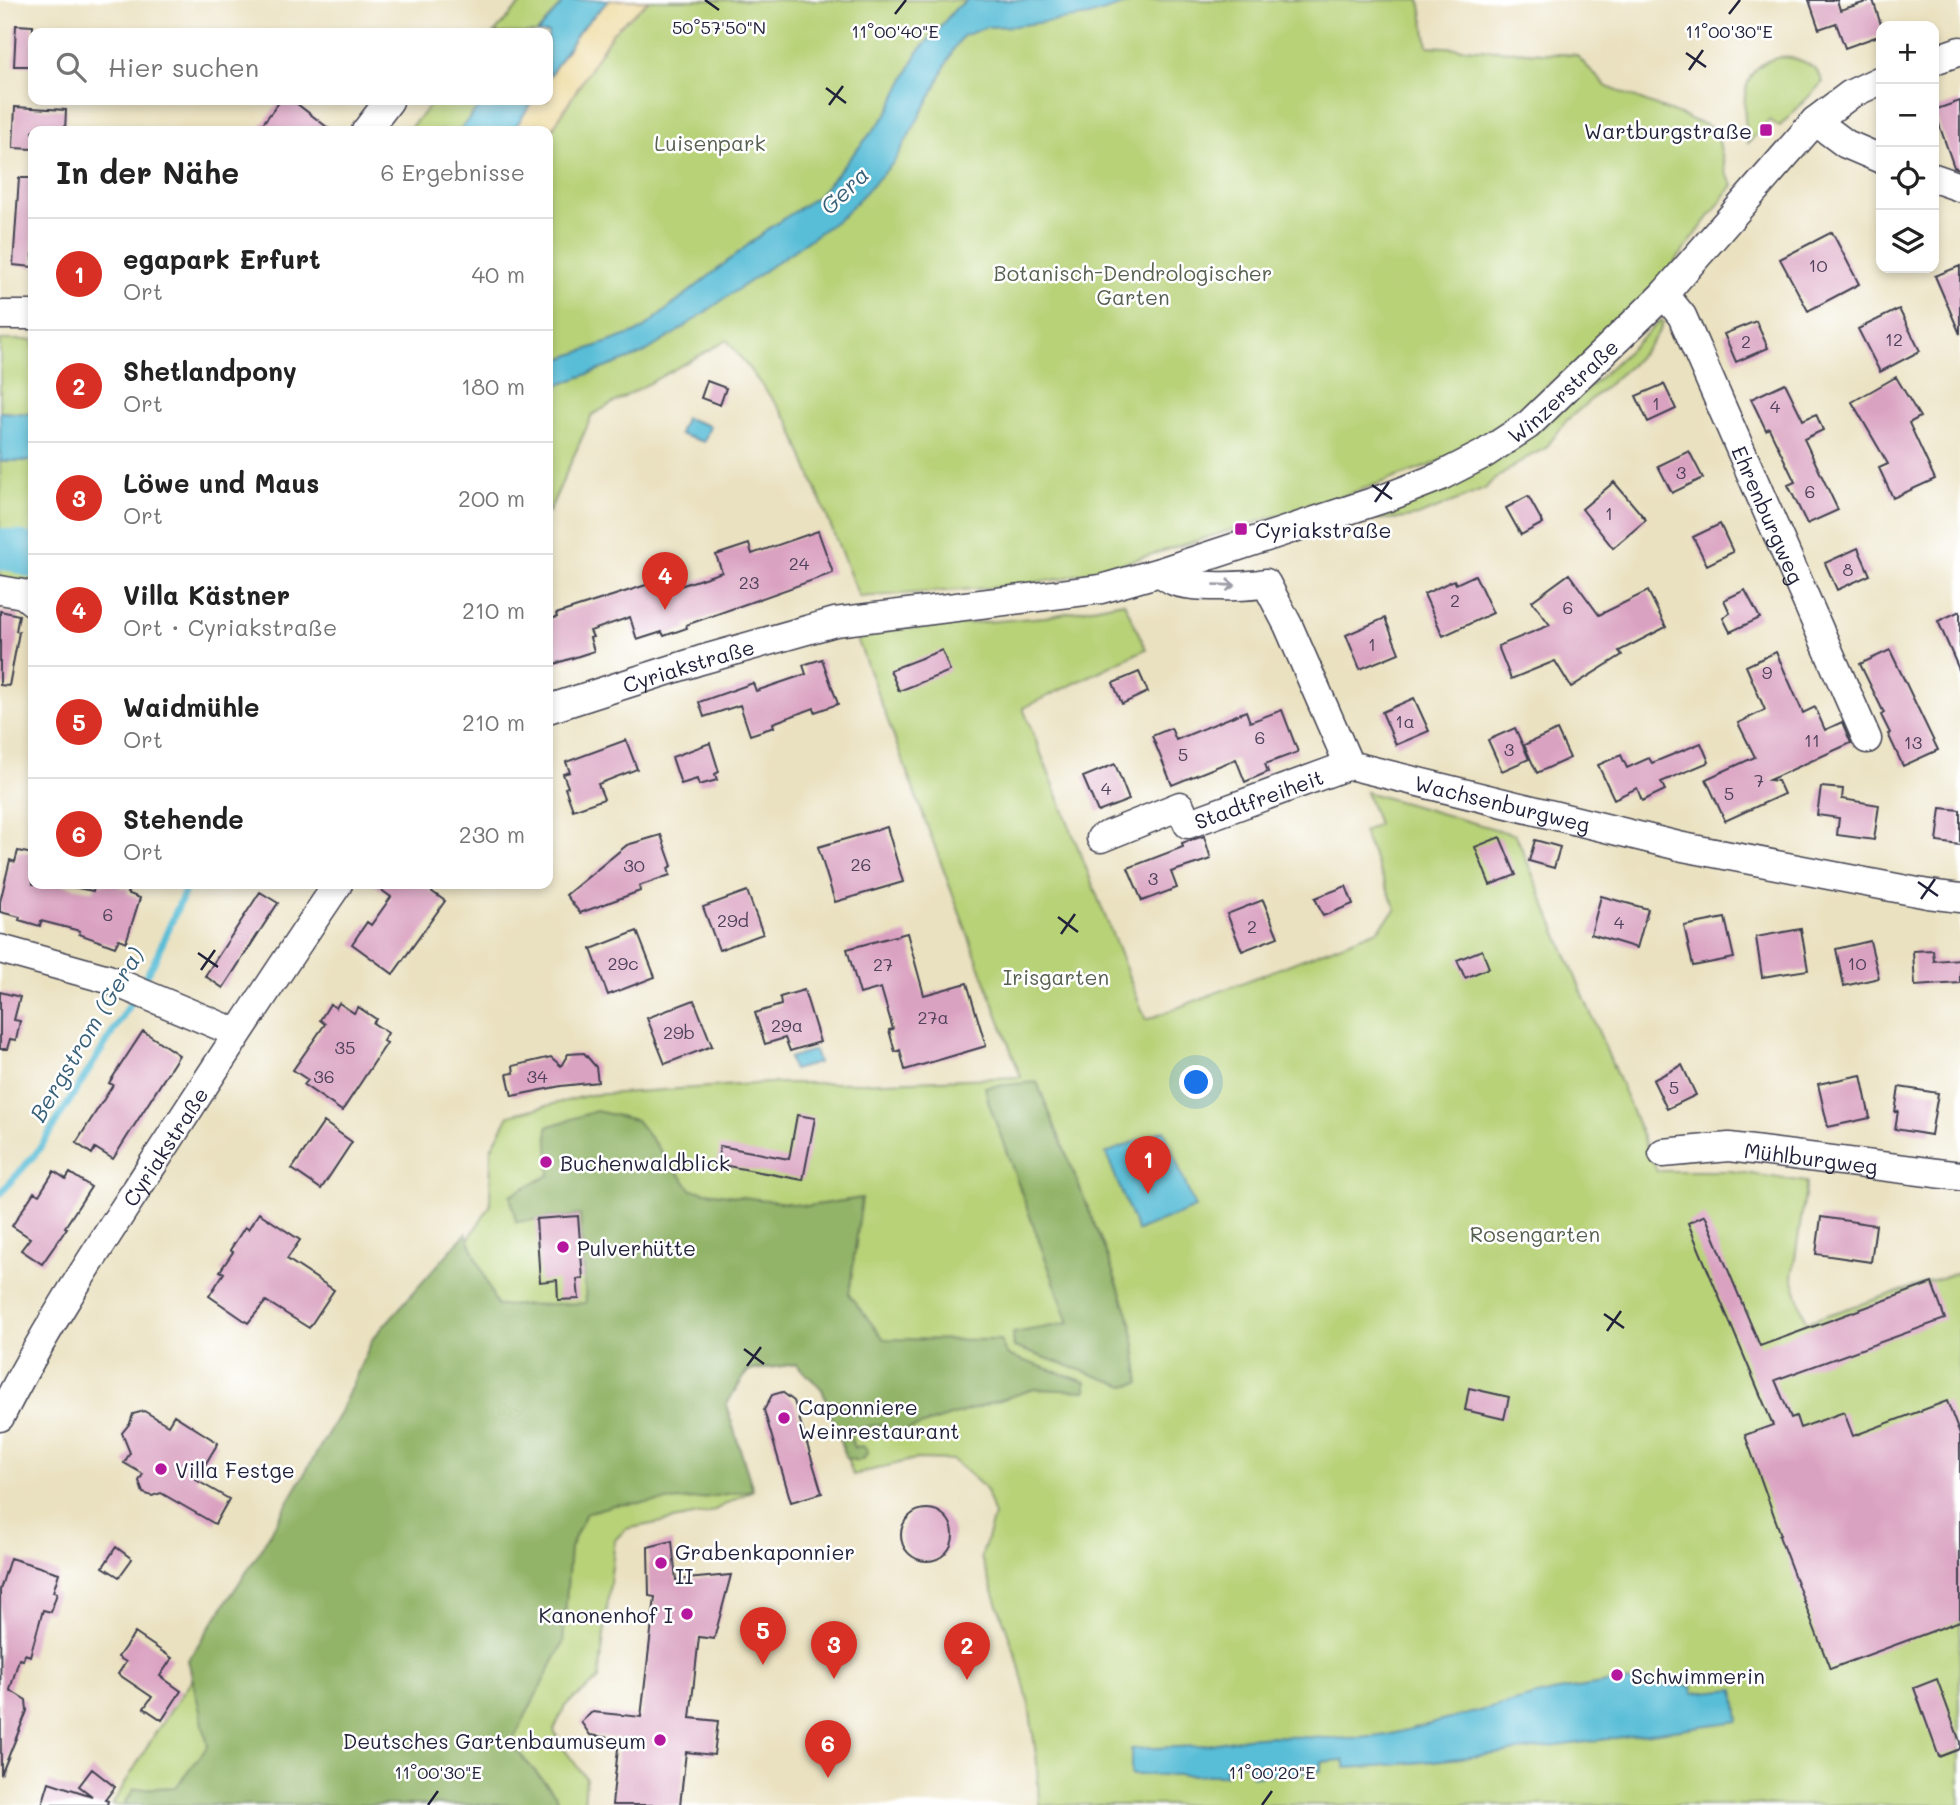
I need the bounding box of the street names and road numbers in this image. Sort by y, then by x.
street label: Winzerstraße [1502,333,1623,448]
street label: Ehrenburgweg [1727,441,1811,588]
street label: Cyriakstraße [619,632,757,698]
street label: Stadtfreiheit [1190,762,1327,834]
street label: Wachsenburgweg [1412,768,1593,837]
street label: Cyriakstraße [116,1082,213,1211]
street label: Mühlburgweg [1743,1136,1879,1179]

